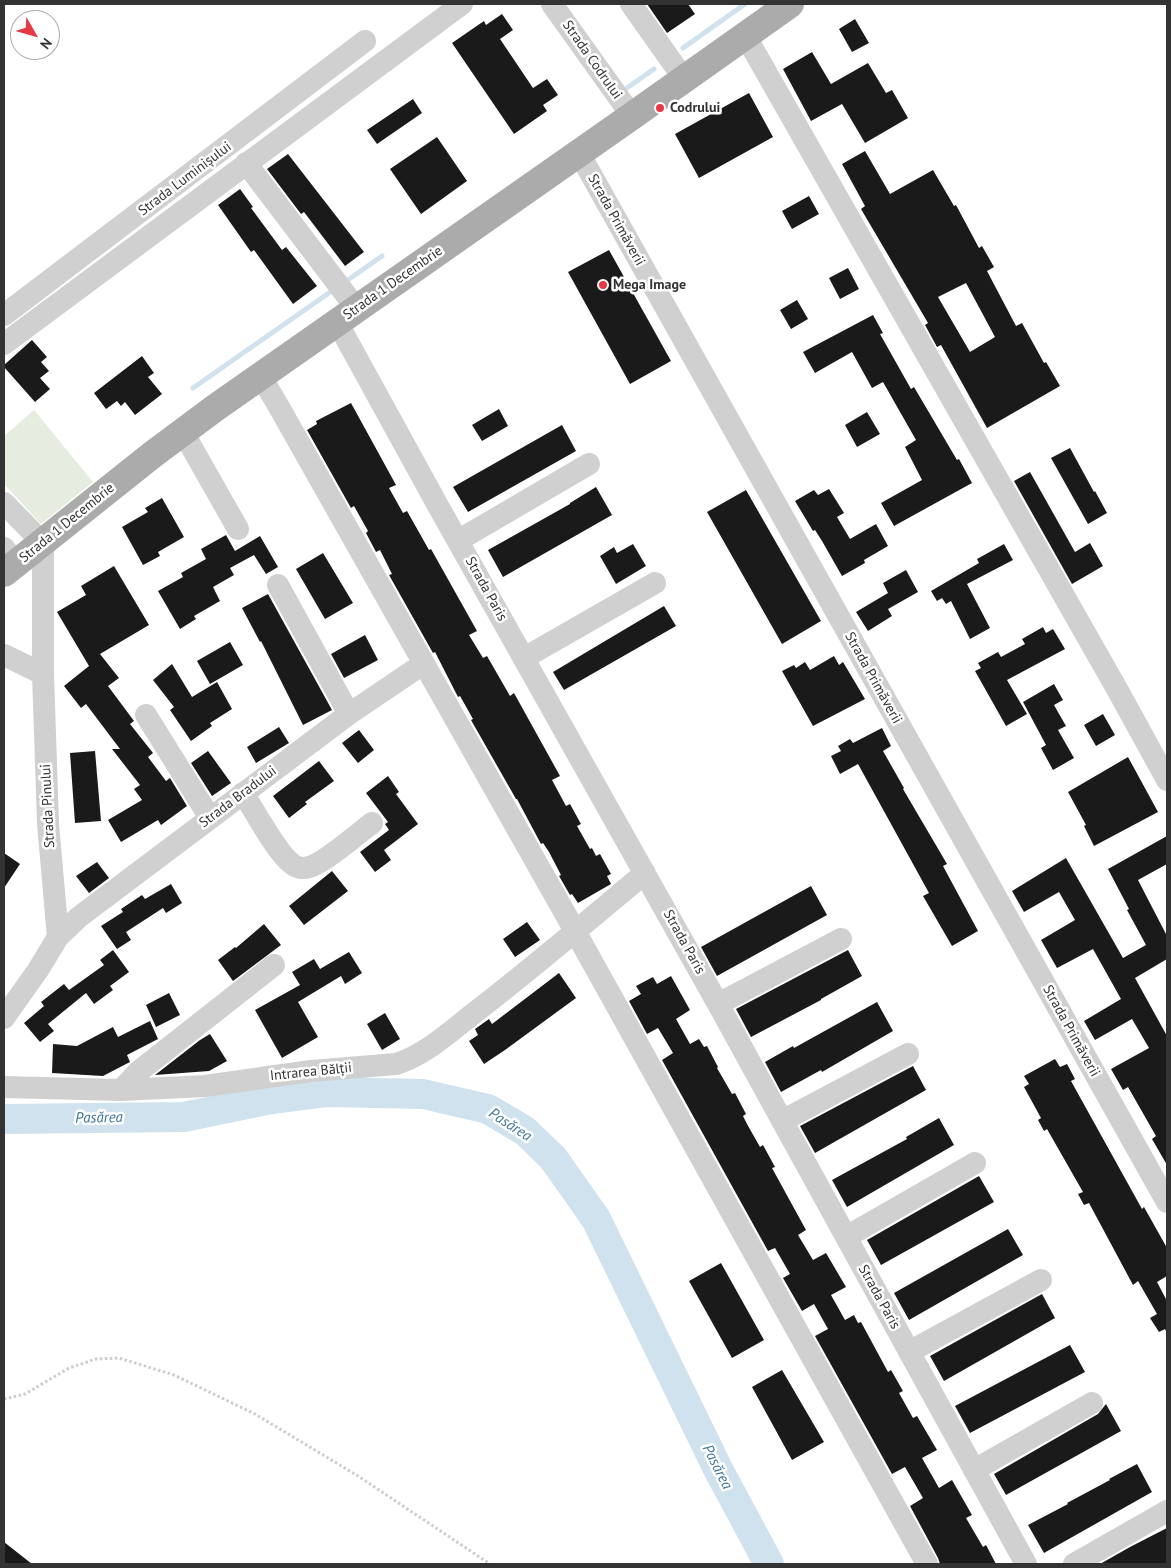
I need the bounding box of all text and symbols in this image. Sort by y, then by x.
north arrow [10,10,60,60]
street label: Strada Codrului [559,17,625,103]
text: N [36,34,56,53]
place label: Codrului [670,100,720,116]
marker: Codrului [654,102,666,114]
street label: Strada Luminișului [135,139,235,219]
street label: Strada Primăverii [584,171,648,269]
street label: Strada 1 Decembrie [340,242,446,324]
place label: Mega Image [613,277,686,293]
marker: Mega Image [597,279,609,291]
street label: Strada 1 Decembrie [16,480,118,566]
street label: Strada Paris [461,554,511,624]
street label: Strada Primăverii [841,629,905,727]
street label: Strada Bradului [196,762,280,832]
street label: Strada Pinului [37,763,59,849]
street label: Strada Paris [659,907,709,977]
street label: Strada Primăverii [1039,982,1103,1080]
street label: Intrarea Bălții [269,1059,353,1085]
water label: Pasărea [485,1104,535,1146]
water label: Pasărea [75,1109,123,1127]
street label: Strada Paris [854,1262,904,1332]
water label: Pasărea [698,1442,736,1492]

